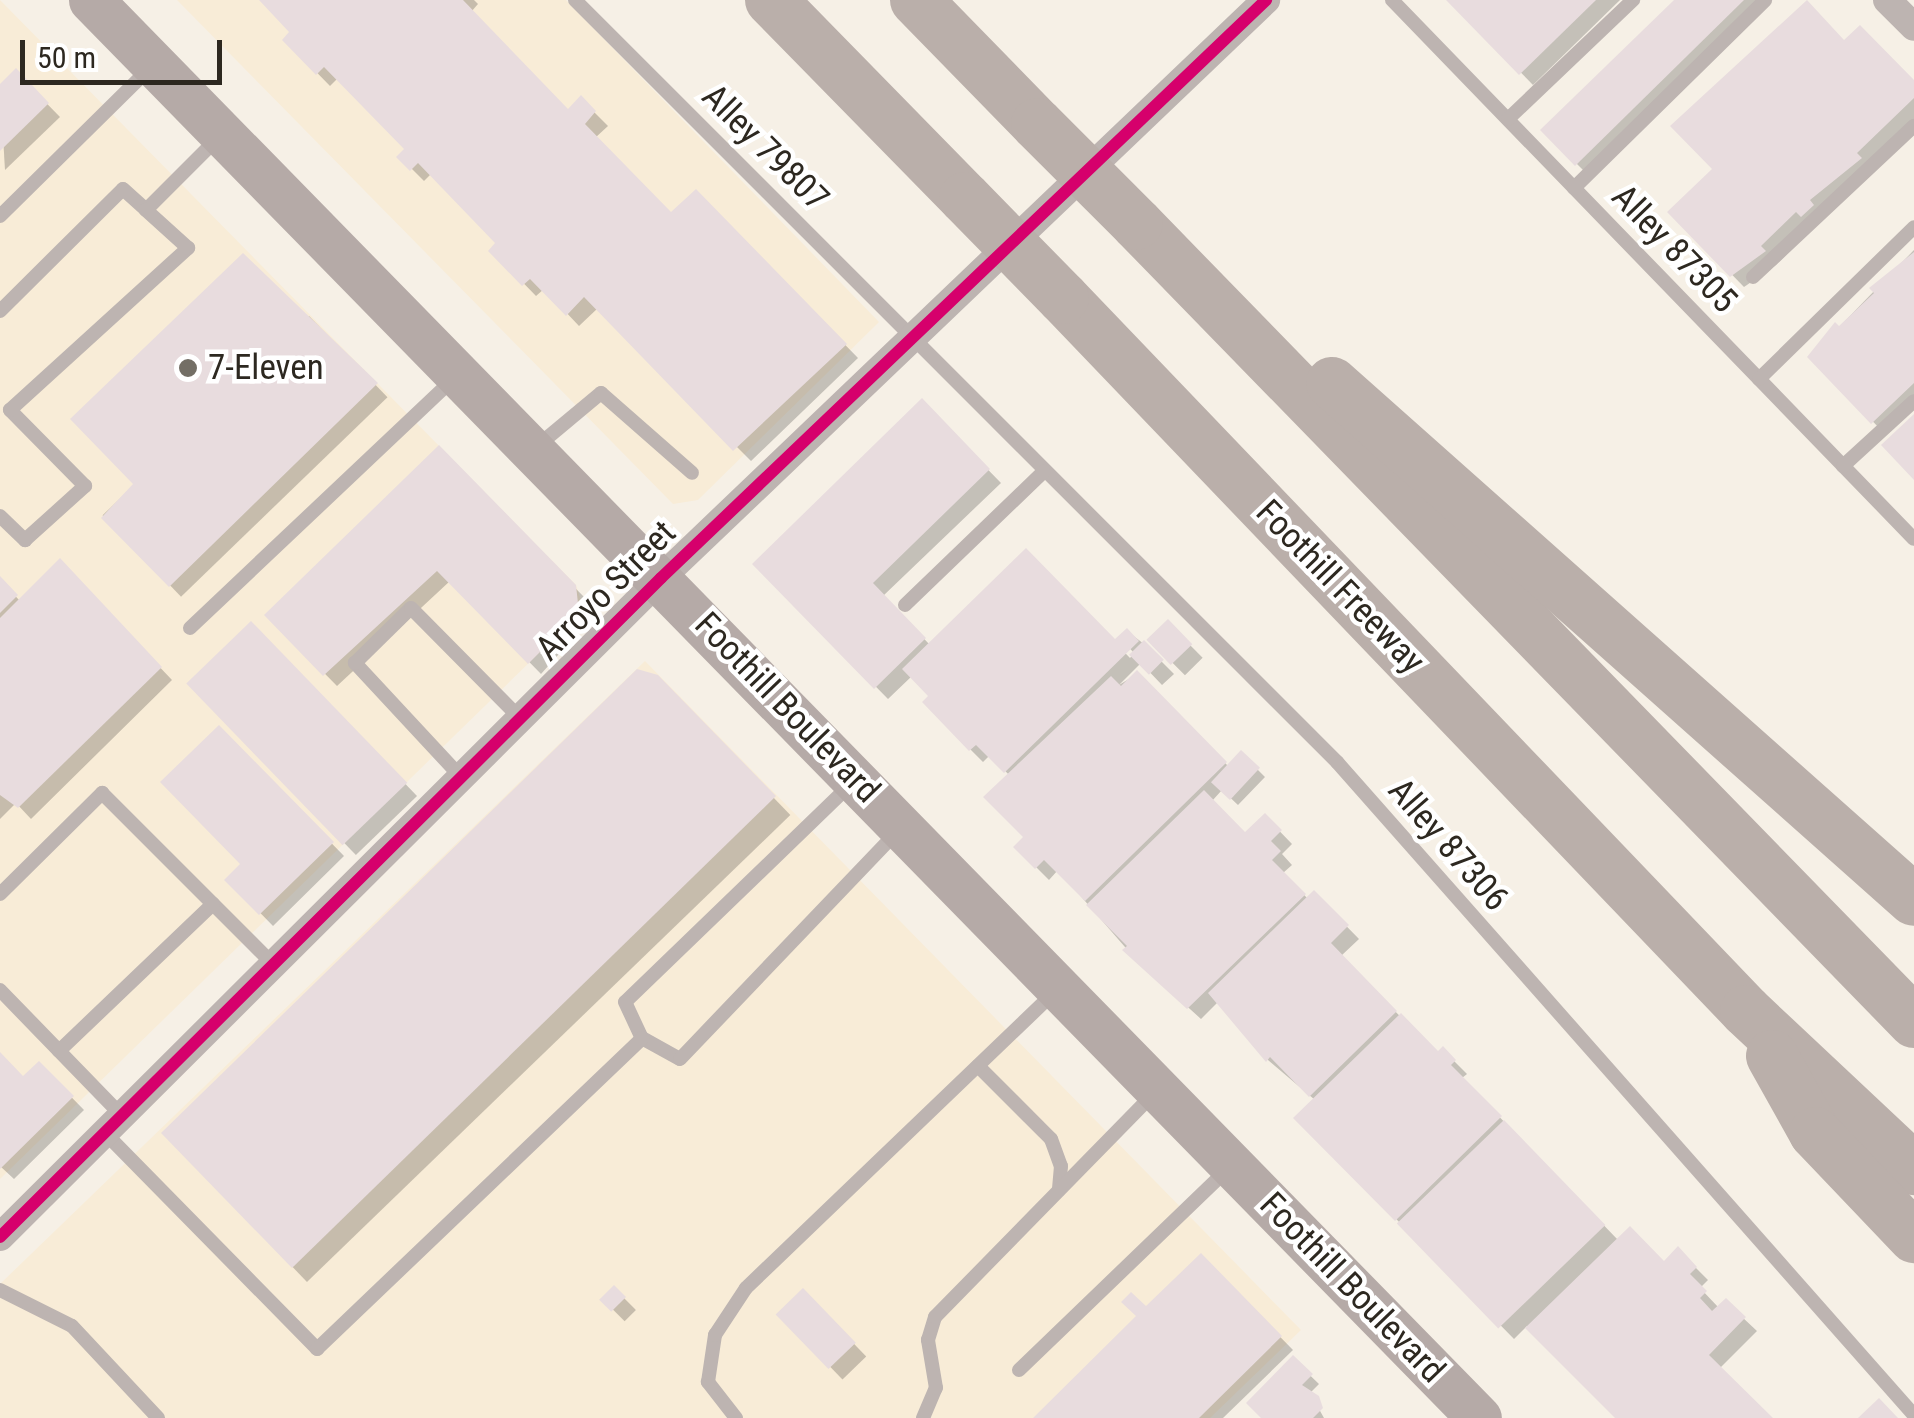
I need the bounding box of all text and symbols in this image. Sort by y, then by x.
scale bar [25,20,228,82]
text: 50 m [37,40,96,75]
street label: Alley 79807 [693,76,837,220]
street label: Alley 87305 [1603,176,1745,322]
place label: 7-Eleven [208,347,324,389]
marker: 7-Eleven [177,357,199,379]
street label: Foothill Freeway [1247,492,1433,682]
street label: Arroyo Street [527,512,685,670]
street label: Foothill Boulevard [686,604,888,812]
street label: Alley 87306 [1379,770,1517,920]
street label: Foothill Boulevard [1251,1184,1453,1392]

